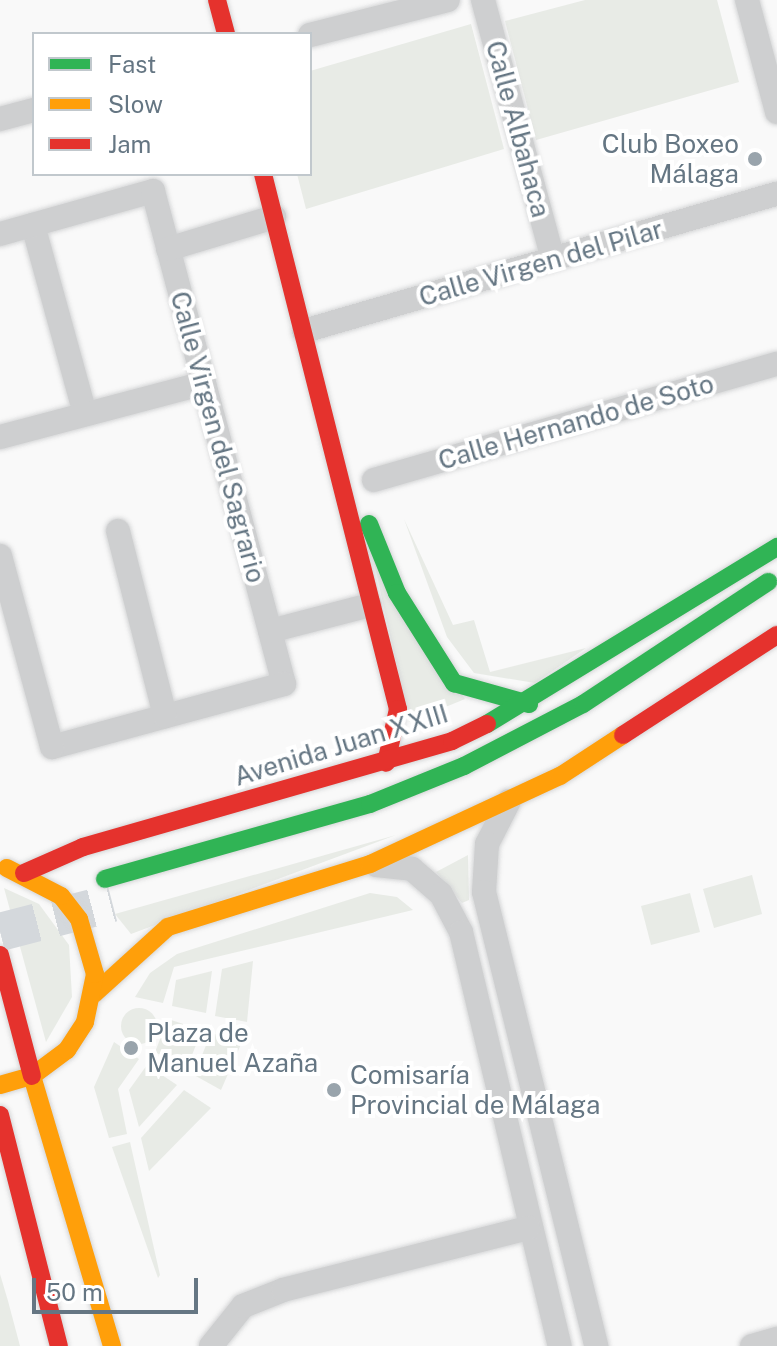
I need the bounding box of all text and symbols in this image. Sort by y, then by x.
legend [32,32,312,176]
street label: Calle Albahaca [479,37,557,221]
text: Fast [108,50,156,78]
text: Slow [108,90,163,118]
place label: Club Boxeo Málaga [602,128,739,190]
text: Jam [108,130,151,158]
marker: Club Boxeo Málaga [746,150,764,168]
street label: Calle Virgen del Pilar [415,213,667,313]
street label: Calle Virgen del Sagrario [164,287,272,587]
street label: Calle Hernando de Soto [434,368,718,476]
street label: Avenida Juan XXIII [230,698,452,792]
place label: Plaza de Manuel Azaña [147,1017,318,1078]
marker: Plaza de Manuel Azaña [122,1039,140,1057]
place label: Comisaría Provincial de Málaga [350,1059,601,1120]
marker: Comisaría Provincial de Málaga [325,1081,343,1099]
scale bar [36,1262,202,1312]
text: 50 m [46,1278,103,1306]

